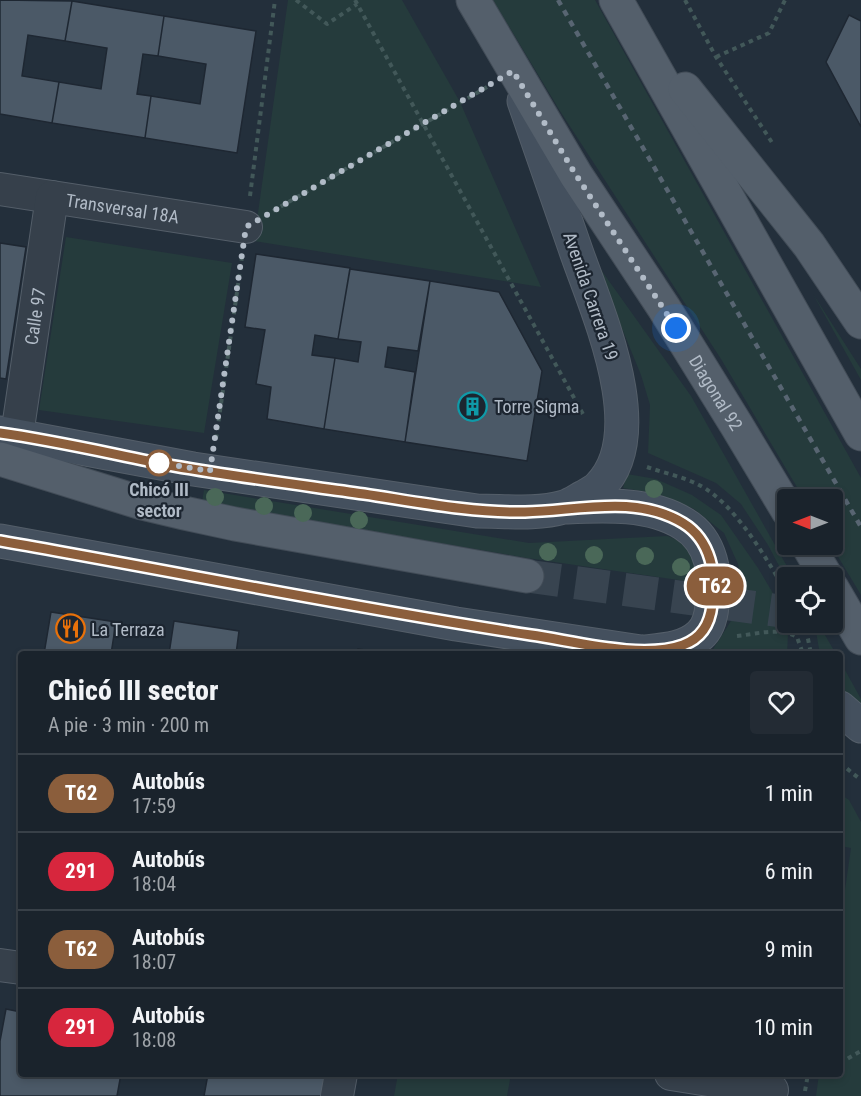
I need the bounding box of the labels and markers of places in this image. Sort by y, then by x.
building icon: Torre Sigma [457,390,489,422]
place label: Torre Sigma [494,396,579,417]
marker: Chicó III sector [146,450,172,476]
place label: Chicó III sector [129,479,189,521]
restaurant icon: La Terraza [54,613,86,645]
place label: La Terraza [91,619,165,640]

